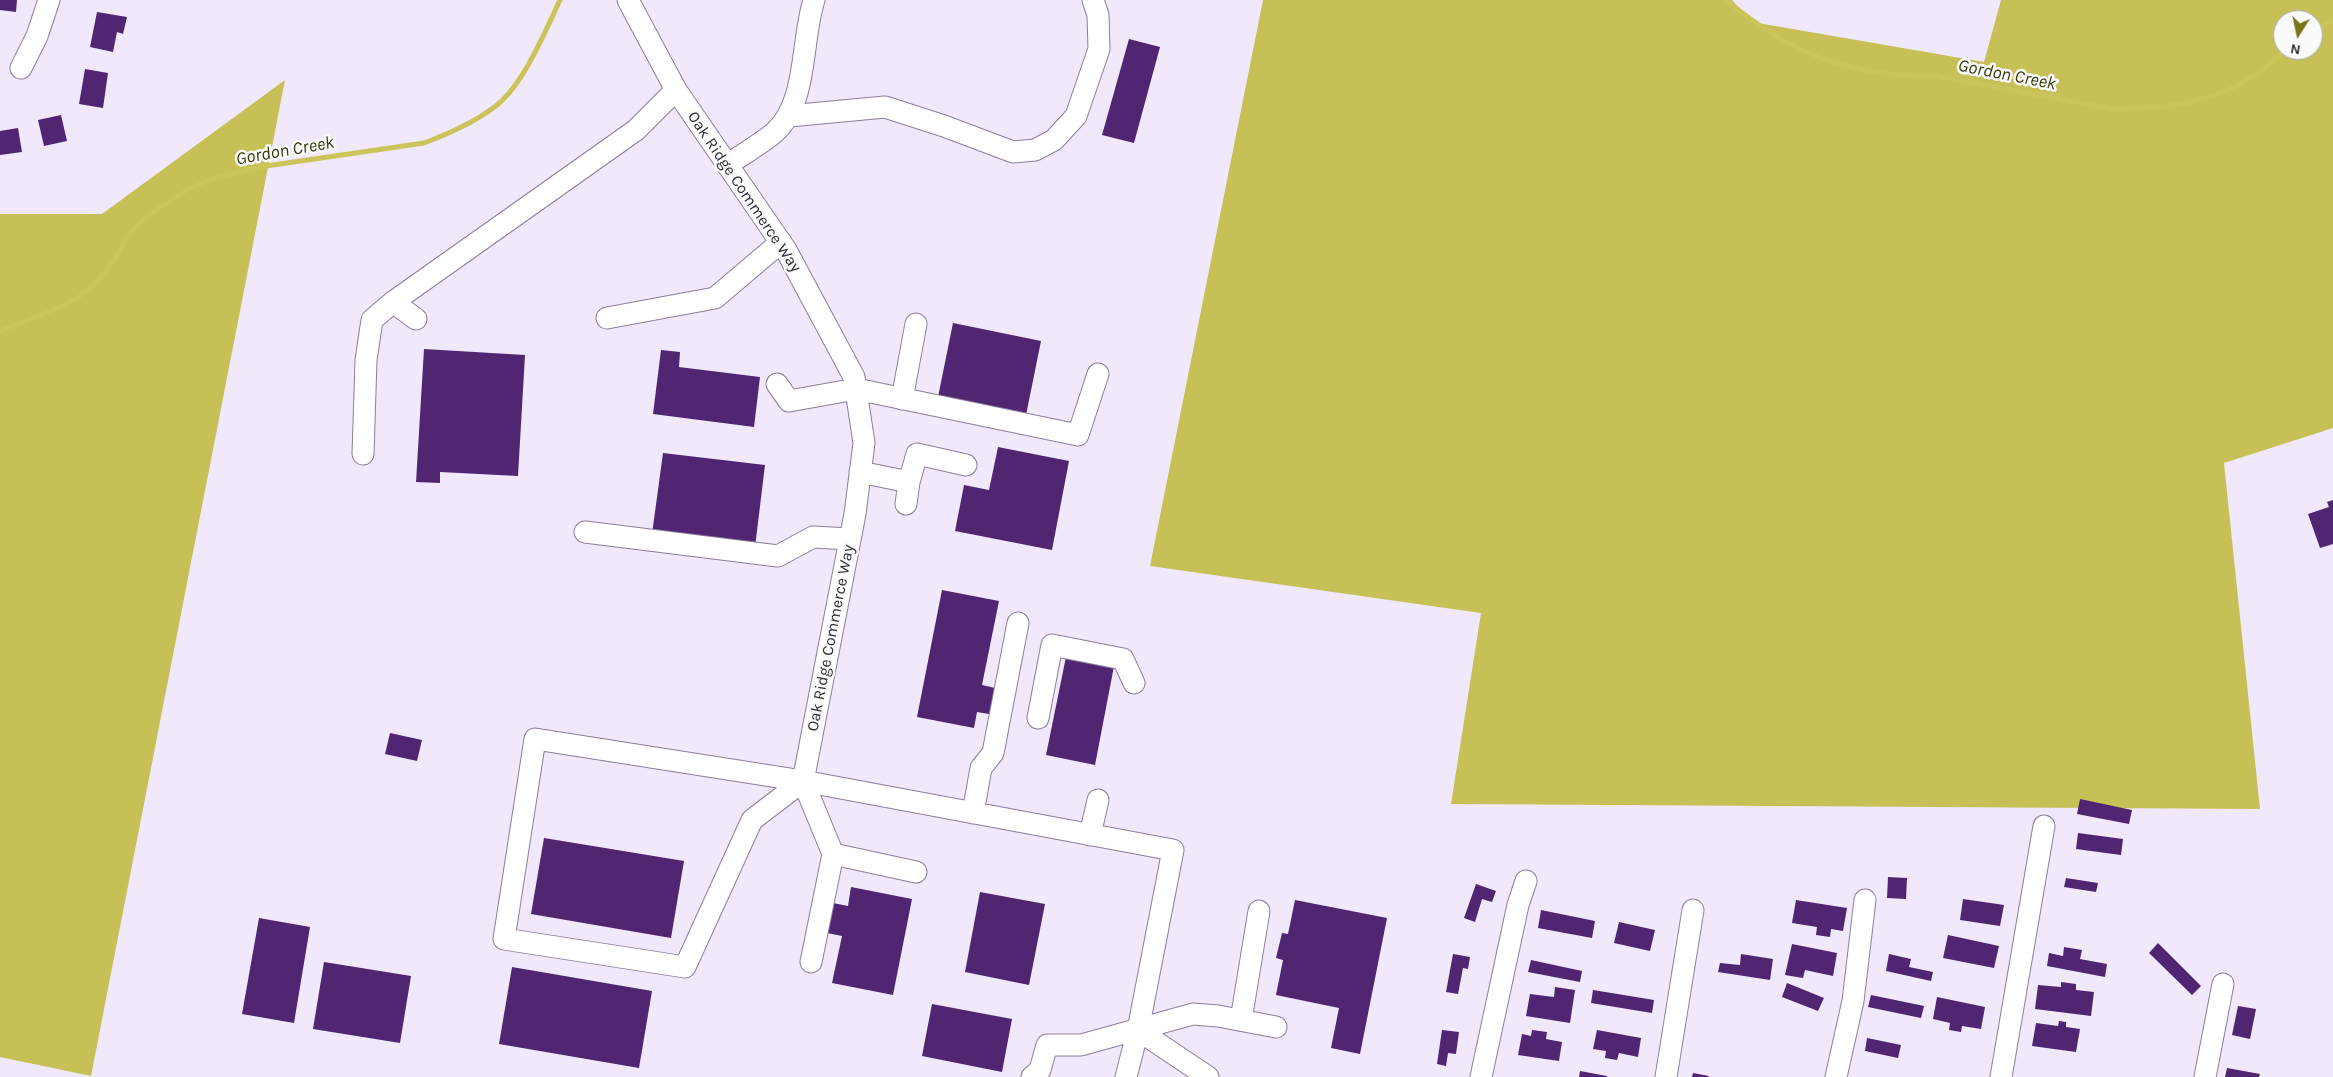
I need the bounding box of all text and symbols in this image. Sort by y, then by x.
north arrow [2273,10,2323,60]
text: N [2289,40,2302,59]
water label: Gordon Creek [1956,55,2058,95]
street label: Oak Ridge Commerce Way [683,108,805,276]
water label: Gordon Creek [234,132,336,170]
street label: Oak Ridge Commerce Way [803,543,859,733]

